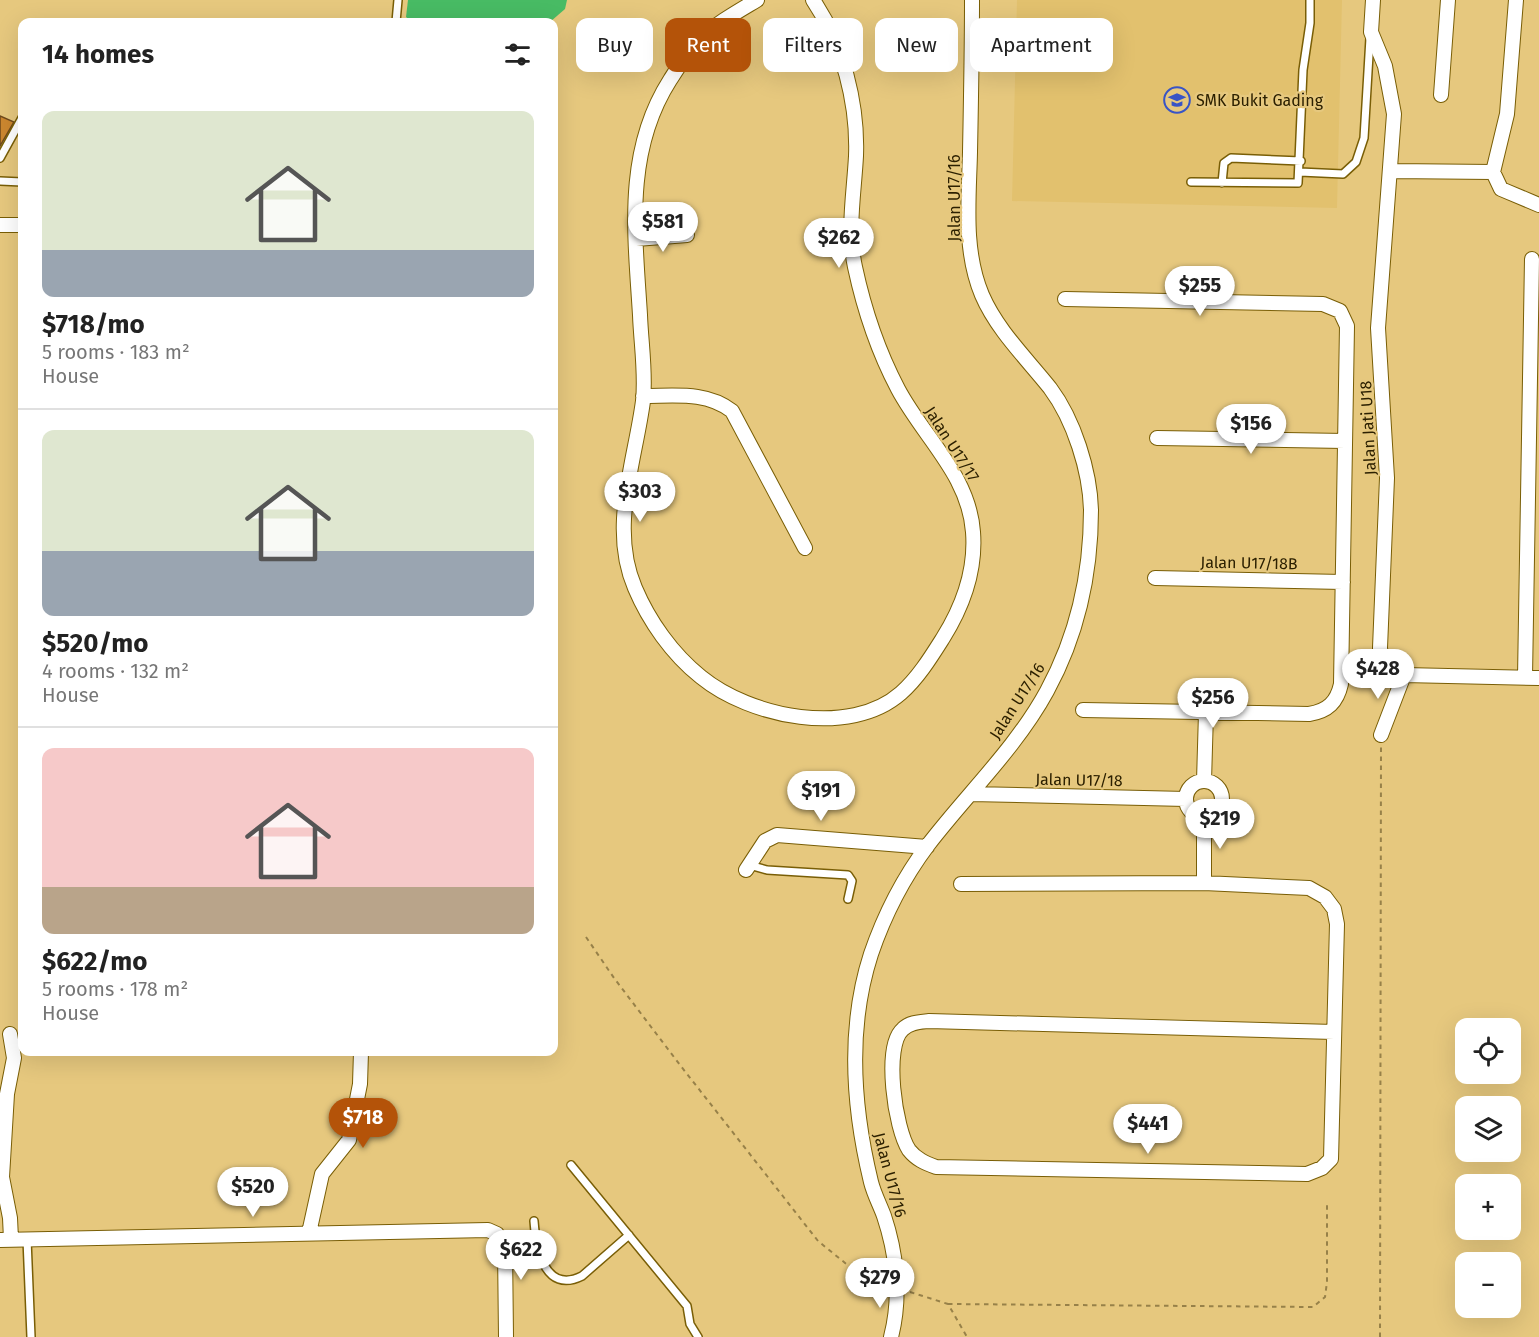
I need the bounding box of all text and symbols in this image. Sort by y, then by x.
chip: Buy [576,18,653,72]
chip: Rent [665,18,751,72]
chip: Filters [763,18,863,72]
chip: New [875,18,958,72]
chip: Apartment [970,18,1113,72]
icon: filters [501,38,534,71]
text: 14 homes [42,39,154,70]
school or university icon: SMK Bukit Gading [1162,85,1192,115]
place label: SMK Bukit Gading [1196,91,1324,110]
icon: home [234,150,342,258]
street label: Jalan U17/16 [945,154,964,242]
pin: $581 [627,202,699,253]
text: $581 [642,209,684,233]
pin: $262 [803,218,875,269]
text: $262 [818,225,860,249]
pin: $255 [1164,266,1236,317]
text: $255 [1179,273,1221,297]
text: $718/mo [42,309,145,340]
text: 5 rooms · 183 m² [42,340,190,364]
text: House [42,364,99,388]
street label: Jalan Jati U18 [1356,380,1380,476]
street label: Jalan U17/17 [921,403,983,485]
pin: $156 [1215,404,1287,455]
text: $156 [1230,411,1272,435]
icon: home [234,469,342,577]
pin: $303 [604,472,676,523]
text: $303 [618,479,662,503]
street label: Jalan U17/18B [1200,553,1298,573]
text: $520/mo [42,628,148,659]
pin: $428 [1342,649,1414,700]
text: $428 [1356,656,1400,680]
text: 4 rooms · 132 m² [42,659,189,683]
street label: Jalan U17/16 [985,659,1049,743]
pin: $256 [1177,678,1249,729]
text: House [42,683,99,707]
text: $256 [1191,685,1235,709]
street label: Jalan U17/18 [1035,770,1123,790]
pin: $191 [785,771,857,822]
text: $191 [801,778,841,802]
icon: home [234,787,342,895]
pin: $219 [1184,799,1256,850]
text: $219 [1199,806,1241,830]
text: $622/mo [42,946,147,977]
text: 5 rooms · 178 m² [42,977,188,1001]
text: House [42,1001,99,1025]
map controls [1455,1018,1521,1318]
button: locate [1455,1018,1521,1084]
button: layers [1455,1096,1521,1162]
pin: $718 [327,1098,399,1149]
pin: $441 [1112,1104,1184,1155]
text: $718 [343,1105,383,1129]
text: $441 [1127,1111,1169,1135]
street label: Jalan U17/16 [870,1130,910,1220]
pin: $520 [217,1167,289,1218]
text: $520 [231,1174,275,1198]
button: + [1455,1174,1521,1240]
pin: $622 [485,1230,557,1281]
text: $622 [500,1237,542,1261]
button: − [1455,1252,1521,1318]
pin: $279 [844,1258,916,1309]
text: $279 [859,1265,901,1289]

